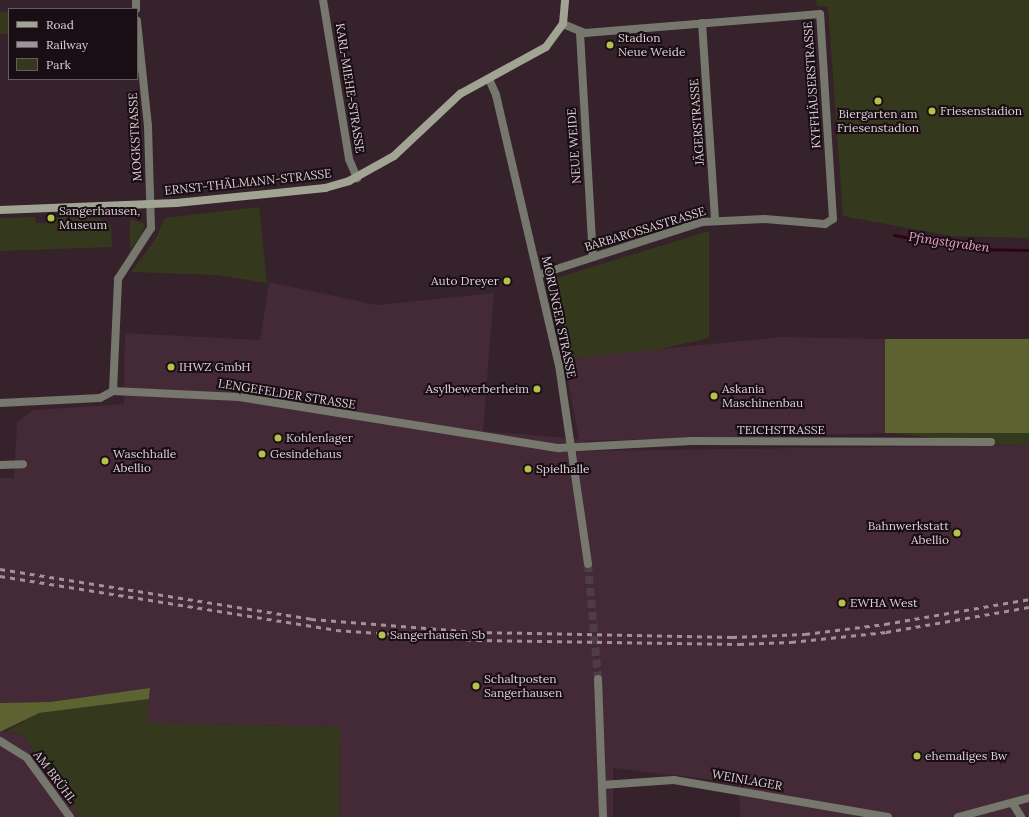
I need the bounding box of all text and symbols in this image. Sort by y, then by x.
legend [8,8,138,80]
text: Road [46,17,74,32]
street label: KYFFHÄUSERSTRASSE [800,21,824,149]
street label: KARL-MIEHE-STRASSE [333,22,367,154]
place label: Stadion Neue Weide [618,31,685,59]
text: Railway [46,37,88,52]
marker: Stadion Neue Weide [605,40,615,50]
text: Park [46,57,71,72]
street label: JÄGERSTRASSE [687,78,707,166]
street label: MOGKSTRASSE [125,92,145,182]
marker: Biergarten am Friesenstadion [873,96,883,106]
place label: Friesenstadion [940,104,1022,118]
marker: Friesenstadion [927,106,937,116]
place label: Biergarten am Friesenstadion [837,107,919,135]
street label: NEUE WEIDE [564,108,584,184]
street label: ERNST-THÄLMANN-STRASSE [164,166,332,198]
place label: Sangerhausen, Museum [59,204,140,232]
street label: BARBAROSSASTRASSE [583,204,707,254]
marker: Sangerhausen, Museum [46,213,56,223]
water label: Pfingstgraben [908,230,990,256]
street label: MORUNGER STRASSE [539,255,579,379]
place label: Auto Dreyer [431,274,499,288]
marker: Auto Dreyer [502,276,512,286]
place label: IHWZ GmbH [179,360,251,374]
marker: IHWZ GmbH [166,362,176,372]
street label: LENGEFELDER STRASSE [217,376,357,412]
place label: Asylbewerberheim [425,382,529,396]
place label: Askania Maschinenbau [722,382,803,410]
marker: Asylbewerberheim [532,384,542,394]
marker: Askania Maschinenbau [709,391,719,401]
street label: TEICHSTRASSE [737,423,825,437]
place label: Kohlenlager [286,431,353,445]
marker: Kohlenlager [273,433,283,443]
place label: Waschhalle Abellio [113,447,176,475]
place label: Gesindehaus [270,447,342,461]
marker: Gesindehaus [257,449,267,459]
marker: Waschhalle Abellio [100,456,110,466]
place label: Spielhalle [536,462,589,476]
marker: Spielhalle [523,464,533,474]
place label: Bahnwerkstatt Abellio [868,519,949,547]
marker: Bahnwerkstatt Abellio [952,528,962,538]
place label: EWHA West [850,596,918,610]
marker: EWHA West [837,598,847,608]
place label: Sangerhausen Sb [390,628,485,642]
marker: Sangerhausen Sb [377,630,387,640]
place label: Schaltposten Sangerhausen [484,672,562,700]
marker: Schaltposten Sangerhausen [471,681,481,691]
street label: AM BRÜHL [31,748,79,806]
place label: ehemaliges Bw [925,749,1007,763]
marker: ehemaliges Bw [912,751,922,761]
street label: WEINLAGER [711,767,783,793]

